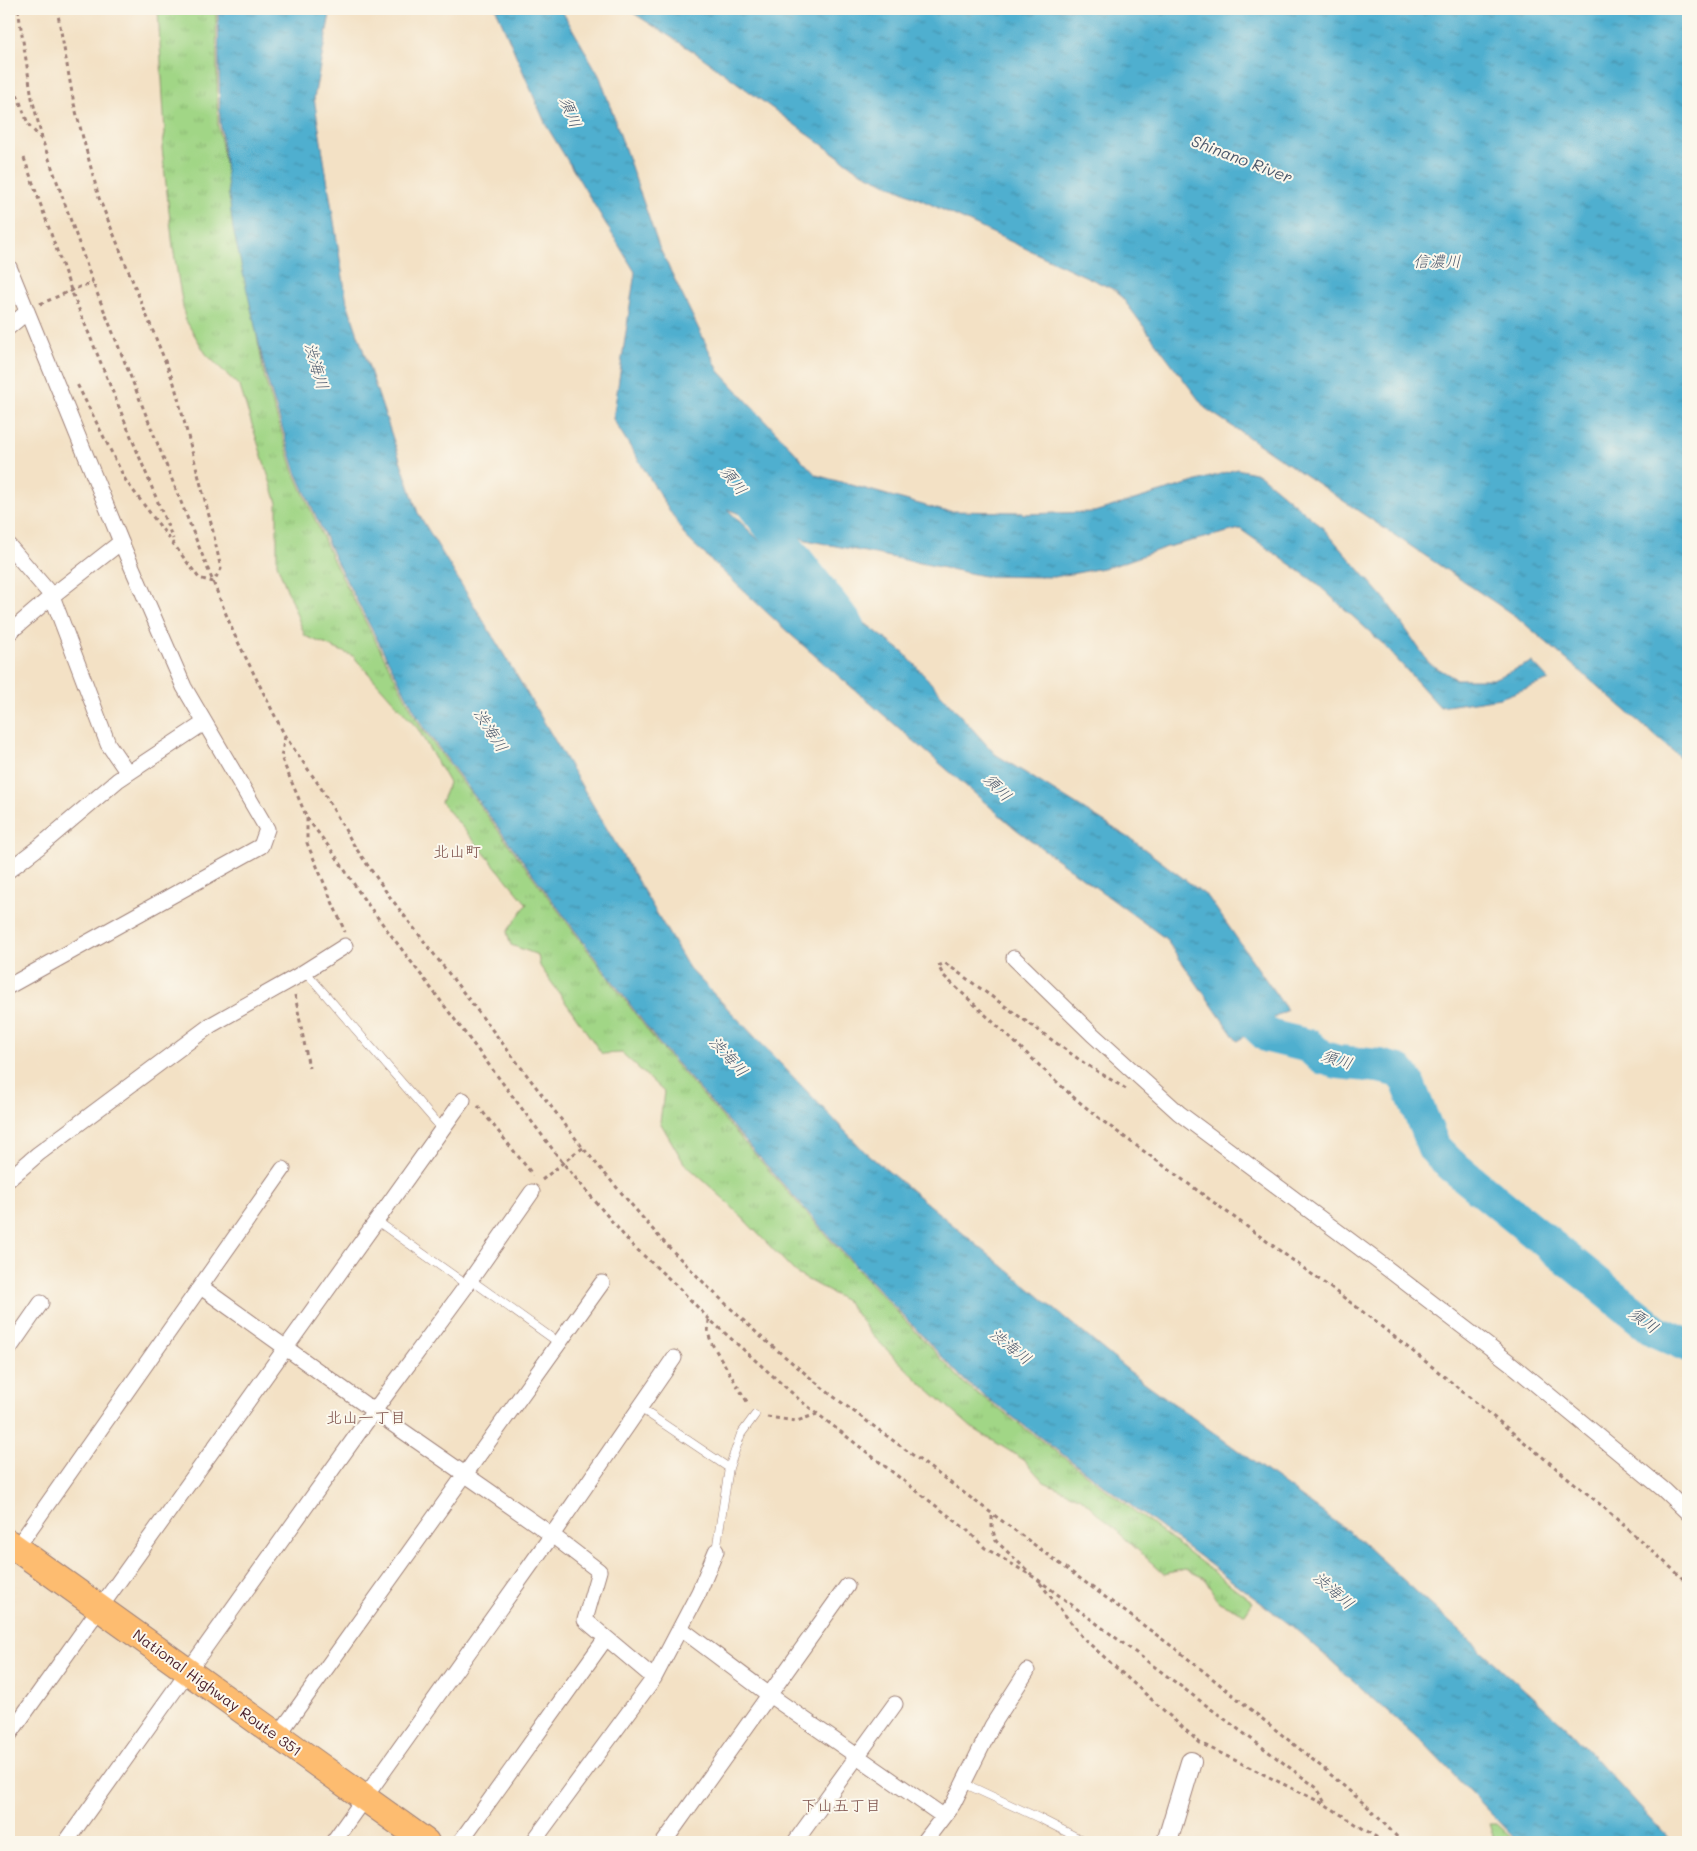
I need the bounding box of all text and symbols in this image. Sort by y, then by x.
water label: 須川 [556,93,587,131]
water label: Shinano River [1189,130,1296,187]
water label: 信濃川 [1413,250,1461,271]
water label: 渋海川 [301,340,334,392]
water label: 須川 [716,461,753,499]
water label: 渋海川 [470,704,513,756]
water label: 須川 [980,768,1017,805]
district label: 北山町 [433,840,481,861]
water label: 渋海川 [706,1031,753,1081]
water label: 須川 [1319,1044,1356,1073]
water label: 須川 [1625,1302,1663,1337]
water label: 渋海川 [986,1323,1037,1369]
district label: 北山一丁目 [326,1406,406,1427]
water label: 渋海川 [1309,1566,1359,1613]
street label: National Highway Route 351 [129,1624,306,1760]
district label: 下山五丁目 [801,1794,881,1815]

